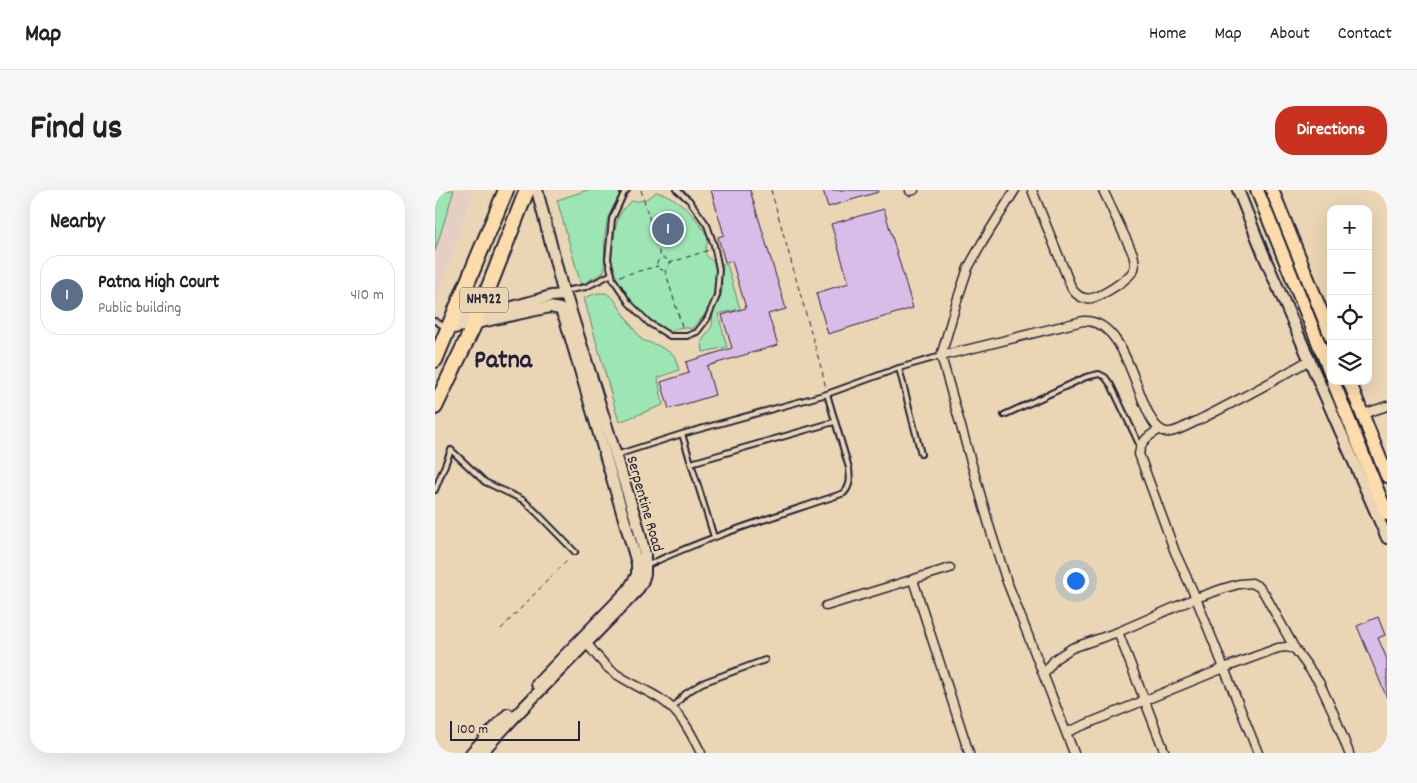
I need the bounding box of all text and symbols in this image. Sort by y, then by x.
text: Map [25,18,61,52]
text: Home [1149,22,1186,47]
text: Map [1214,22,1242,47]
text: About [1270,22,1310,47]
text: Contact [1338,22,1392,47]
text: Find us [30,105,122,155]
button: Directions [1275,106,1387,155]
map controls [1327,205,1372,385]
button: + [1327,205,1372,250]
text: Nearby [50,208,105,238]
pin: 1 [652,210,684,248]
button: − [1327,250,1372,295]
text: Patna High Court [98,270,219,297]
text: 1 [65,284,69,307]
text: 410 m [350,284,384,307]
road number: NH922 [460,288,508,312]
button: locate [1327,295,1372,340]
text: Public building [98,297,181,320]
button: layers [1327,340,1372,385]
district label: Patna [474,343,533,380]
street label: Serpentine Road [619,453,669,555]
your location [1063,568,1089,594]
scale bar [450,718,580,741]
text: 100 m [457,720,488,740]

